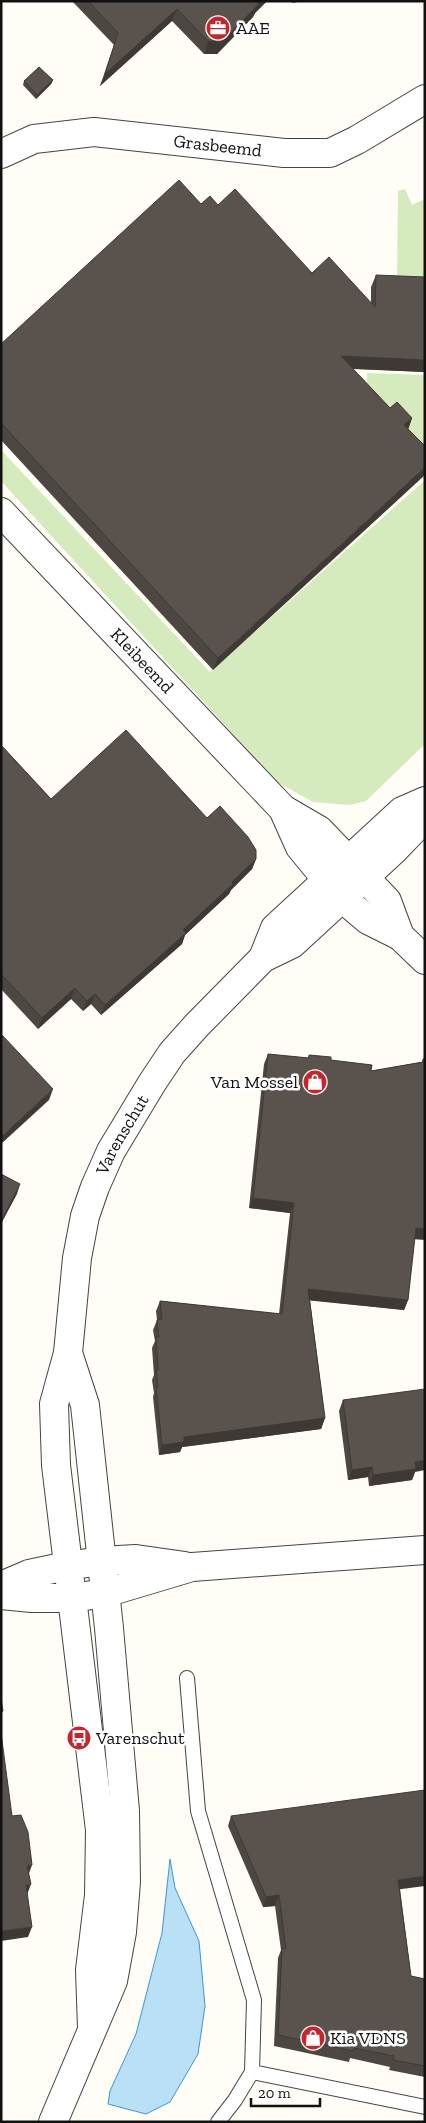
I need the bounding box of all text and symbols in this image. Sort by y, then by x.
office icon: AAE [205,15,231,41]
place label: AAE [236,17,270,39]
street label: Grasbeemd [172,130,263,161]
street label: Kleibeemd [106,623,178,698]
shop icon: Van Mossel [302,1069,328,1095]
place label: Van Mossel [210,1071,298,1093]
street label: Varenschut [90,1090,154,1179]
bus stop icon: Varenschut [66,1725,92,1751]
place label: Varenschut [95,1727,185,1749]
shop icon: Kia VDNS [300,2025,326,2051]
place label: Kia VDNS [330,2027,406,2049]
scale bar [251,2076,320,2108]
text: 20 m [258,2084,291,2102]

